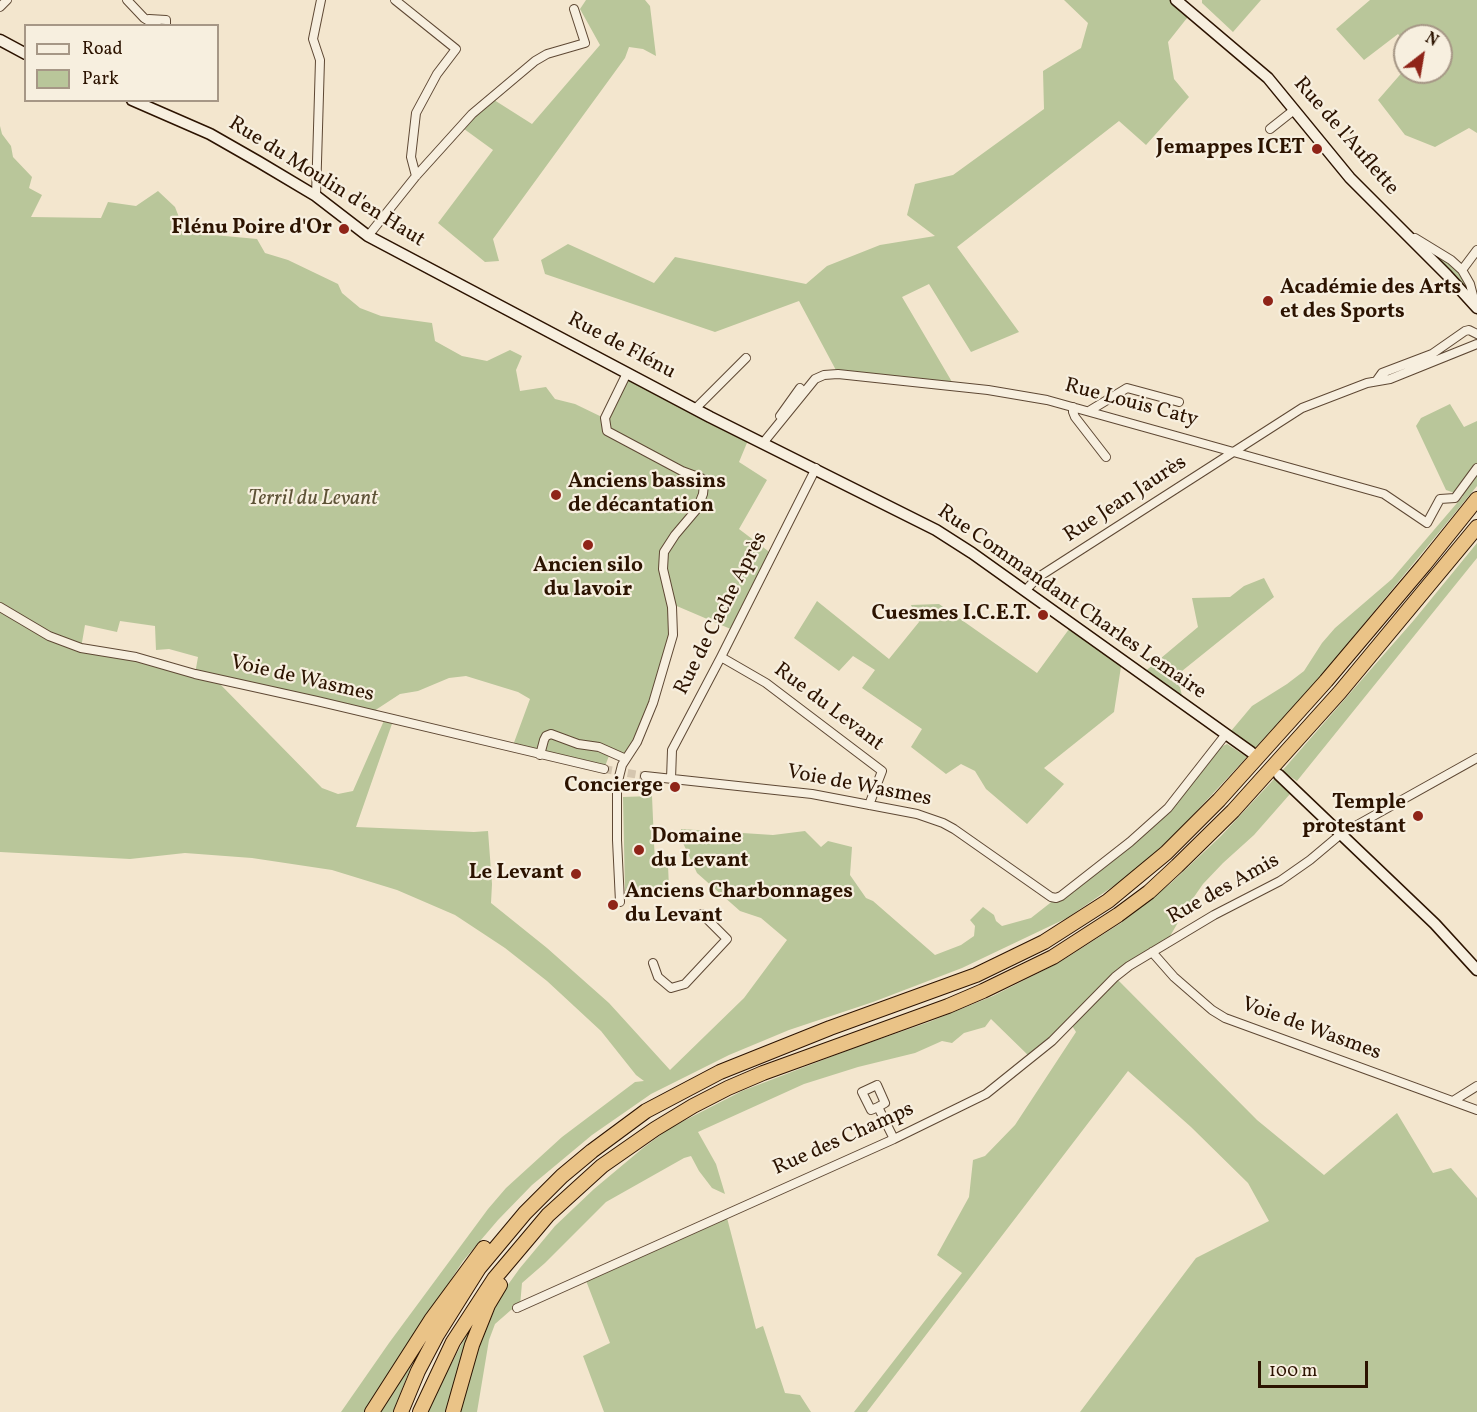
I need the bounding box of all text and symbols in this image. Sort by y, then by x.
legend [24,24,219,102]
north arrow [1393,24,1453,84]
text: N [1421,28,1442,53]
text: Road [82,37,123,62]
text: Park [82,67,119,92]
street label: Rue de l'Auflette [1287,73,1403,201]
street label: Rue du Moulin d'en Haut [223,112,429,254]
place label: Jemappes ICET [1156,136,1305,162]
marker: Jemappes ICET [1310,142,1324,156]
place label: Flénu Poire d'Or [171,216,332,242]
marker: Flénu Poire d'Or [337,222,351,236]
place label: Académie des Arts et des Sports [1280,276,1461,326]
marker: Académie des Arts et des Sports [1261,294,1275,308]
street label: Rue de Flénu [563,308,679,386]
street label: Rue Louis Caty [1061,374,1201,434]
street label: Rue Jean Jaurès [1060,451,1192,549]
place label: Anciens bassins de décantation [568,470,726,520]
park label: Terril du Levant [248,487,378,513]
marker: Anciens bassins de décantation [549,488,563,502]
street label: Rue Commandant Charles Lemaire [932,500,1210,706]
street label: Rue de Cache Après [670,528,774,700]
marker: Ancien silo du lavoir [581,538,595,552]
place label: Ancien silo du lavoir [533,554,643,604]
place label: Cuesmes I.C.E.T. [872,602,1031,628]
marker: Cuesmes I.C.E.T. [1036,608,1050,622]
street label: Voie de Wasmes [228,651,376,709]
street label: Rue du Levant [768,658,888,758]
street label: Voie de Wasmes [785,761,933,813]
place label: Concierge [564,774,663,800]
marker: Concierge [668,780,682,794]
place label: Temple protestant [1302,791,1406,841]
marker: Temple protestant [1411,809,1425,823]
place label: Domaine du Levant [651,825,748,875]
marker: Domaine du Levant [632,843,646,857]
street label: Rue des Amis [1164,849,1284,931]
place label: Le Levant [469,861,564,887]
marker: Le Levant [569,867,583,881]
place label: Anciens Charbonnages du Levant [625,880,853,930]
marker: Anciens Charbonnages du Levant [606,898,620,912]
street label: Voie de Wasmes [1238,993,1384,1067]
street label: Rue des Champs [770,1098,918,1182]
scale bar [1261,1349,1370,1387]
text: 100 m [1269,1359,1318,1384]

